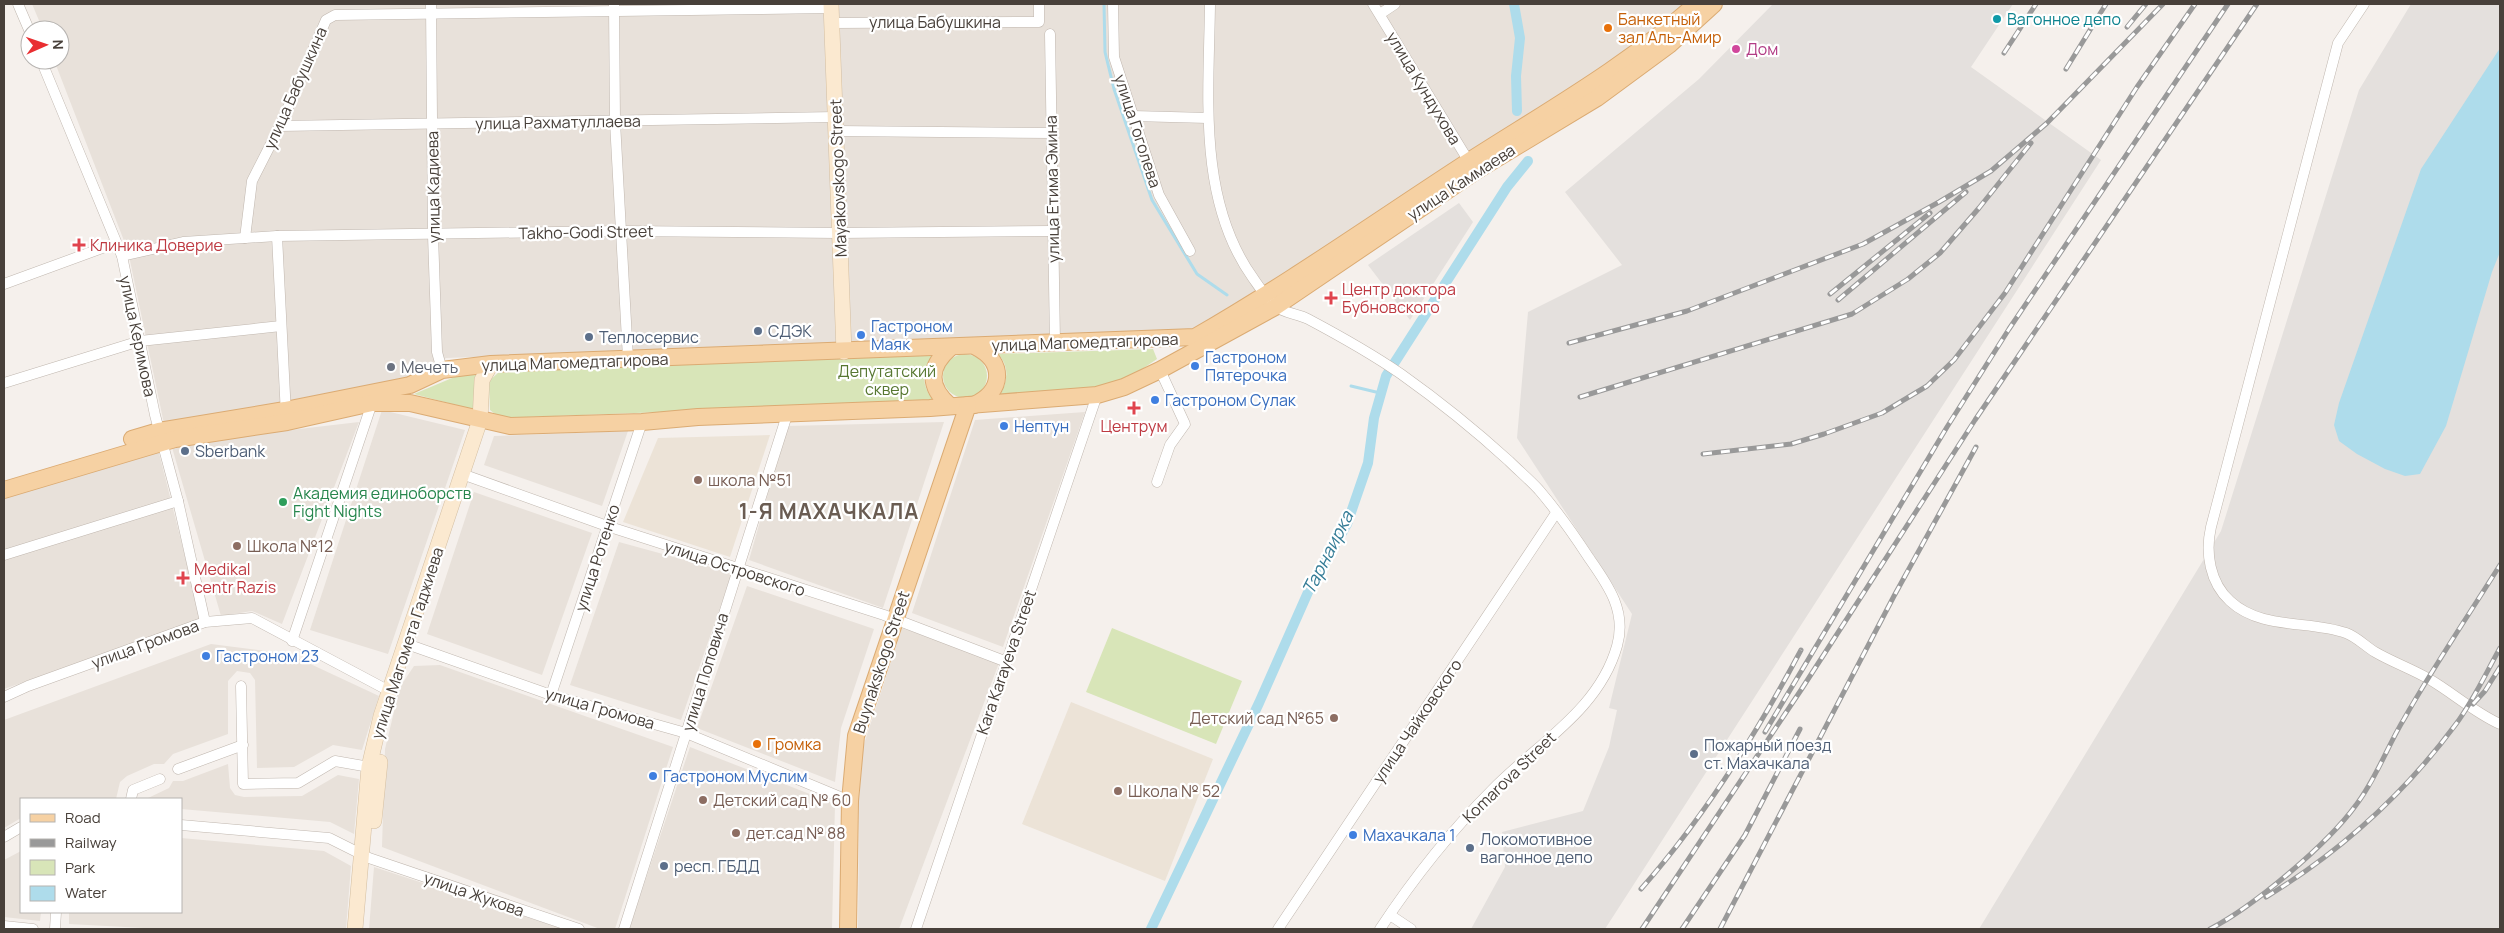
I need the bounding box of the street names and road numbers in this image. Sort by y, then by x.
street label: улица Бабушкина [869,11,1001,33]
street label: улица Бабушкина [258,23,332,153]
street label: улица Кундухова [1382,27,1466,149]
street label: улица Гоголева [1109,72,1167,190]
street label: Mayakovskogo Street [824,98,852,258]
street label: улица Рахматуллаева [475,110,641,134]
street label: улица Етима Эмина [1040,115,1064,263]
street label: улица Кадиева [421,131,445,243]
street label: улица Каммаева [1403,139,1519,225]
street label: Takho-Godi Street [518,220,654,244]
street label: улица Керимова [114,273,162,399]
street label: улица Магомедтагирова [991,328,1179,356]
street label: улица Магомедтагирова [481,348,669,376]
street label: улица Ротенко [569,502,625,614]
street label: улица Островского [662,535,808,601]
street label: улица Магомета Гаджиева [366,544,448,742]
street label: Kara Karayeva Street [971,587,1041,737]
street label: Buynakskogo Street [848,588,914,736]
street label: улица Поповича [677,610,733,734]
street label: улица Громова [88,614,202,674]
street label: улица Чайковского [1367,655,1467,787]
street label: улица Громова [543,682,657,734]
street label: Komarova Street [1457,727,1561,827]
street label: улица Жукова [421,866,527,922]

